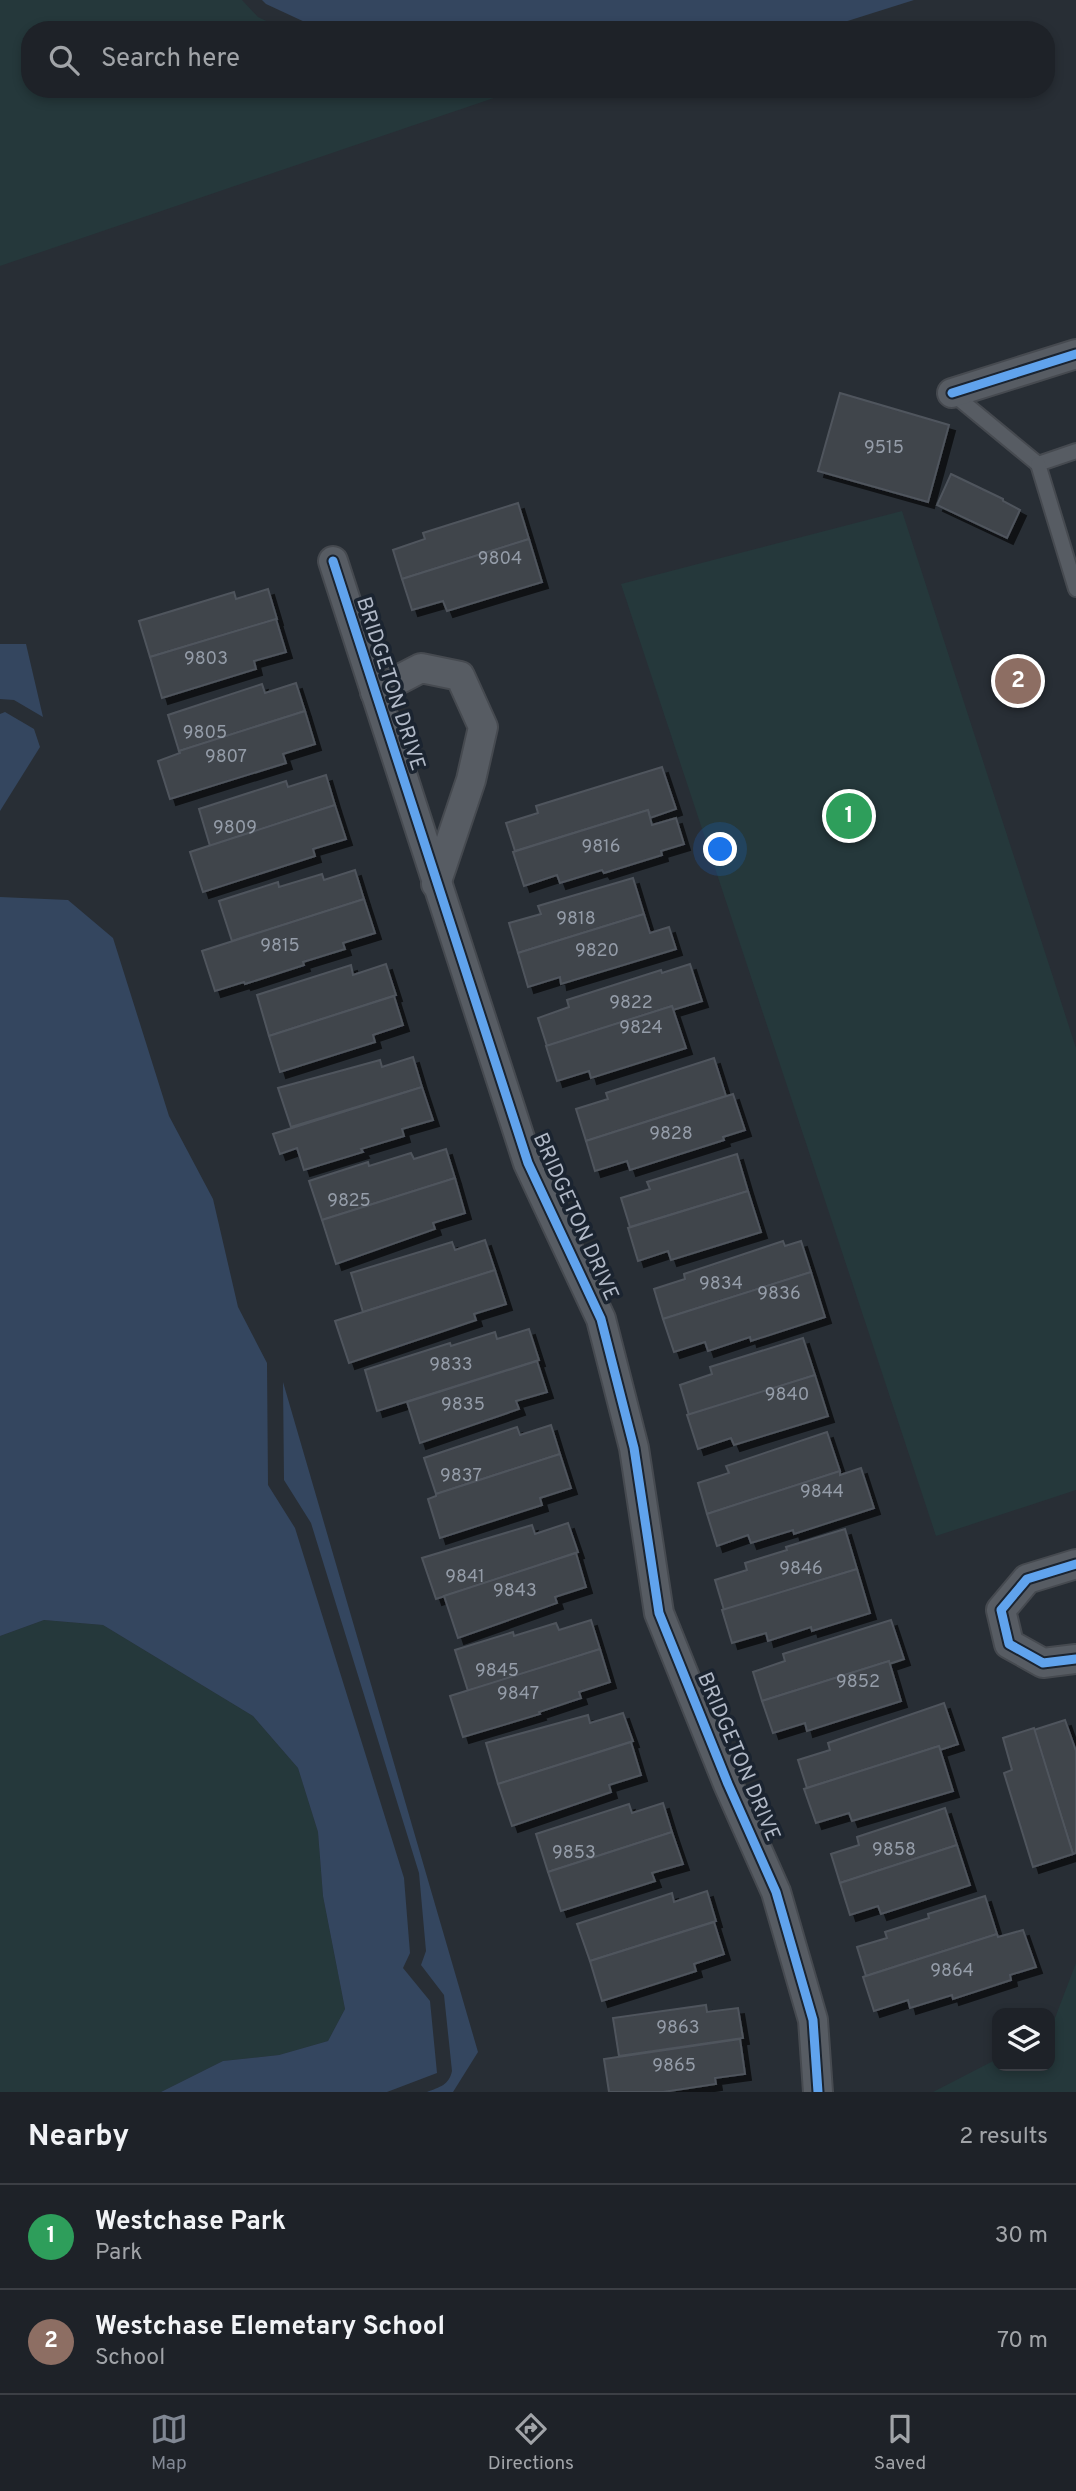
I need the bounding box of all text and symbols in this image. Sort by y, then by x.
search box [21,21,1055,98]
icon: search [45,41,83,79]
text: Search here [101,43,240,76]
house number: 9515 [864,437,904,460]
house number: 9804 [478,548,522,571]
street label: BRIDGETON DRIVE [349,594,431,774]
house number: 9803 [184,648,228,671]
pin: 2 [995,655,1041,707]
house number: 9805 [183,722,227,745]
house number: 9807 [205,746,247,769]
pin: 1 [826,790,872,842]
house number: 9809 [213,817,257,840]
your location [703,832,737,866]
house number: 9816 [581,836,621,859]
house number: 9818 [556,908,596,931]
house number: 9815 [260,935,300,958]
house number: 9820 [575,940,619,963]
house number: 9822 [609,992,653,1015]
house number: 9824 [619,1017,663,1040]
house number: 9828 [649,1123,693,1146]
street label: BRIDGETON DRIVE [526,1129,624,1305]
house number: 9825 [327,1190,371,1213]
house number: 9834 [699,1273,743,1296]
house number: 9836 [757,1283,801,1306]
house number: 9833 [429,1354,473,1377]
house number: 9840 [765,1384,809,1407]
house number: 9835 [441,1394,485,1417]
house number: 9837 [440,1465,482,1488]
house number: 9844 [800,1481,844,1504]
house number: 9846 [779,1558,823,1581]
house number: 9841 [445,1566,485,1589]
house number: 9843 [493,1580,537,1603]
house number: 9845 [475,1660,519,1683]
street label: BRIDGETON DRIVE [690,1668,786,1846]
house number: 9852 [836,1671,880,1694]
house number: 9847 [497,1683,539,1706]
house number: 9858 [872,1839,916,1862]
house number: 9853 [552,1842,596,1865]
house number: 9864 [930,1960,974,1983]
map controls [992,2008,1055,2071]
button: layers [992,2008,1055,2071]
house number: 9863 [656,2017,700,2040]
house number: 9865 [652,2055,696,2078]
text: Nearby [28,2119,129,2156]
text: 2 results [959,2123,1048,2152]
text: Westchase Park [95,2206,286,2239]
text: 1 [46,2222,56,2251]
text: 30 m [995,2222,1048,2251]
text: Park [95,2239,142,2268]
text: Westchase Elemetary School [95,2311,445,2344]
text: 2 [44,2327,58,2356]
text: 70 m [997,2327,1048,2356]
text: School [95,2344,165,2373]
tab: Map [150,2410,188,2476]
tab: Directions [488,2410,574,2476]
tab: Saved [874,2410,926,2476]

